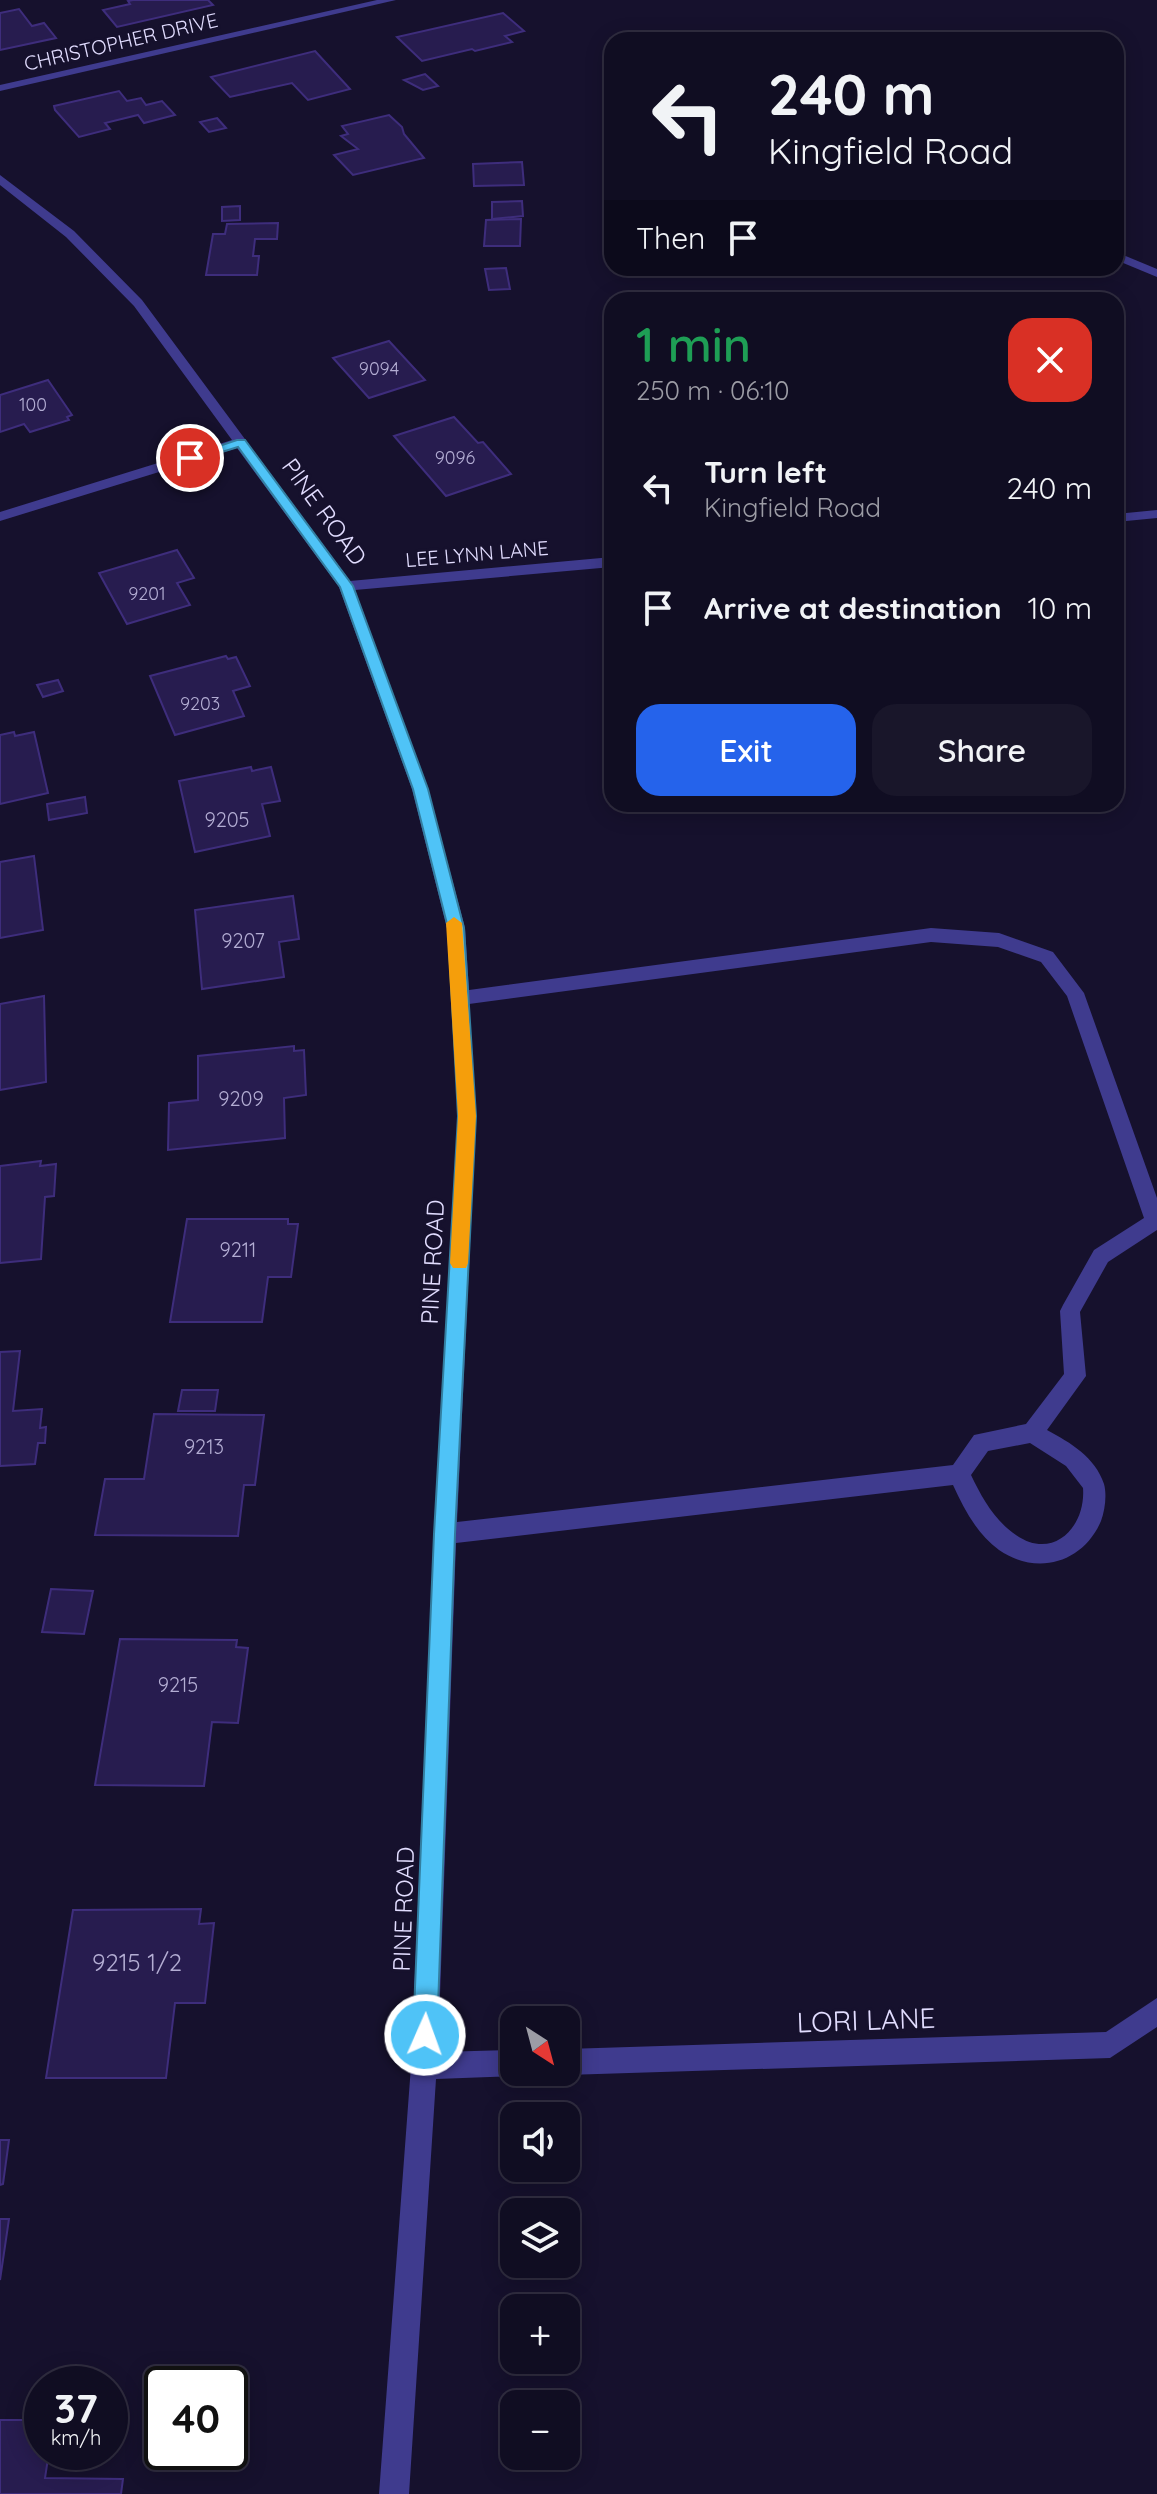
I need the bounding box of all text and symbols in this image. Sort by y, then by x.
street label: CHRISTOPHER DRIVE [22,7,220,76]
text: 240 m [768,59,935,129]
icon: left [636,64,740,168]
text: Kingfield Road [768,128,1013,173]
icon: arrive [721,216,765,260]
text: Then [636,219,705,257]
text: 1 min [636,314,751,374]
button: close [1008,318,1092,402]
house number: 9094 [359,357,399,380]
text: 250 m · 06:10 [636,374,790,407]
house number: 100 [19,393,47,416]
pin [156,424,224,492]
icon: arrive [168,436,212,480]
house number: 9096 [435,446,476,469]
street label: PINE ROAD [276,452,374,571]
text: Turn left [704,453,827,491]
icon: left [636,466,680,510]
text: 240 m [1007,469,1092,507]
text: Kingfield Road [704,491,881,524]
street label: LEE LYNN LANE [404,535,550,572]
house number: 9201 [128,582,166,605]
icon: arrive [636,586,680,630]
text: Arrive at destination [704,589,1002,627]
text: 10 m [1028,589,1092,627]
house number: 9203 [180,692,220,715]
button: Exit [636,704,856,796]
button: Share [872,704,1092,796]
house number: 9205 [204,807,250,832]
house number: 9207 [221,928,265,953]
house number: 9209 [218,1086,264,1111]
street label: PINE ROAD [414,1199,450,1325]
house number: 9211 [219,1237,257,1262]
house number: 9213 [184,1434,224,1459]
house number: 9215 [158,1672,198,1697]
street label: PINE ROAD [386,1846,420,1972]
house number: 9215 1/2 [92,1947,182,1977]
position arrow [383,1993,467,2077]
street label: LORI LANE [796,2000,936,2039]
north arrow [500,2006,580,2086]
map controls [500,2006,580,2470]
button: sound [500,2102,580,2182]
button: layers [500,2198,580,2278]
button: + [500,2294,580,2374]
speed limit sign: 40 [144,2366,248,2470]
text: 37 [54,2383,98,2433]
button: − [500,2390,580,2470]
text: km/h [51,2425,101,2450]

